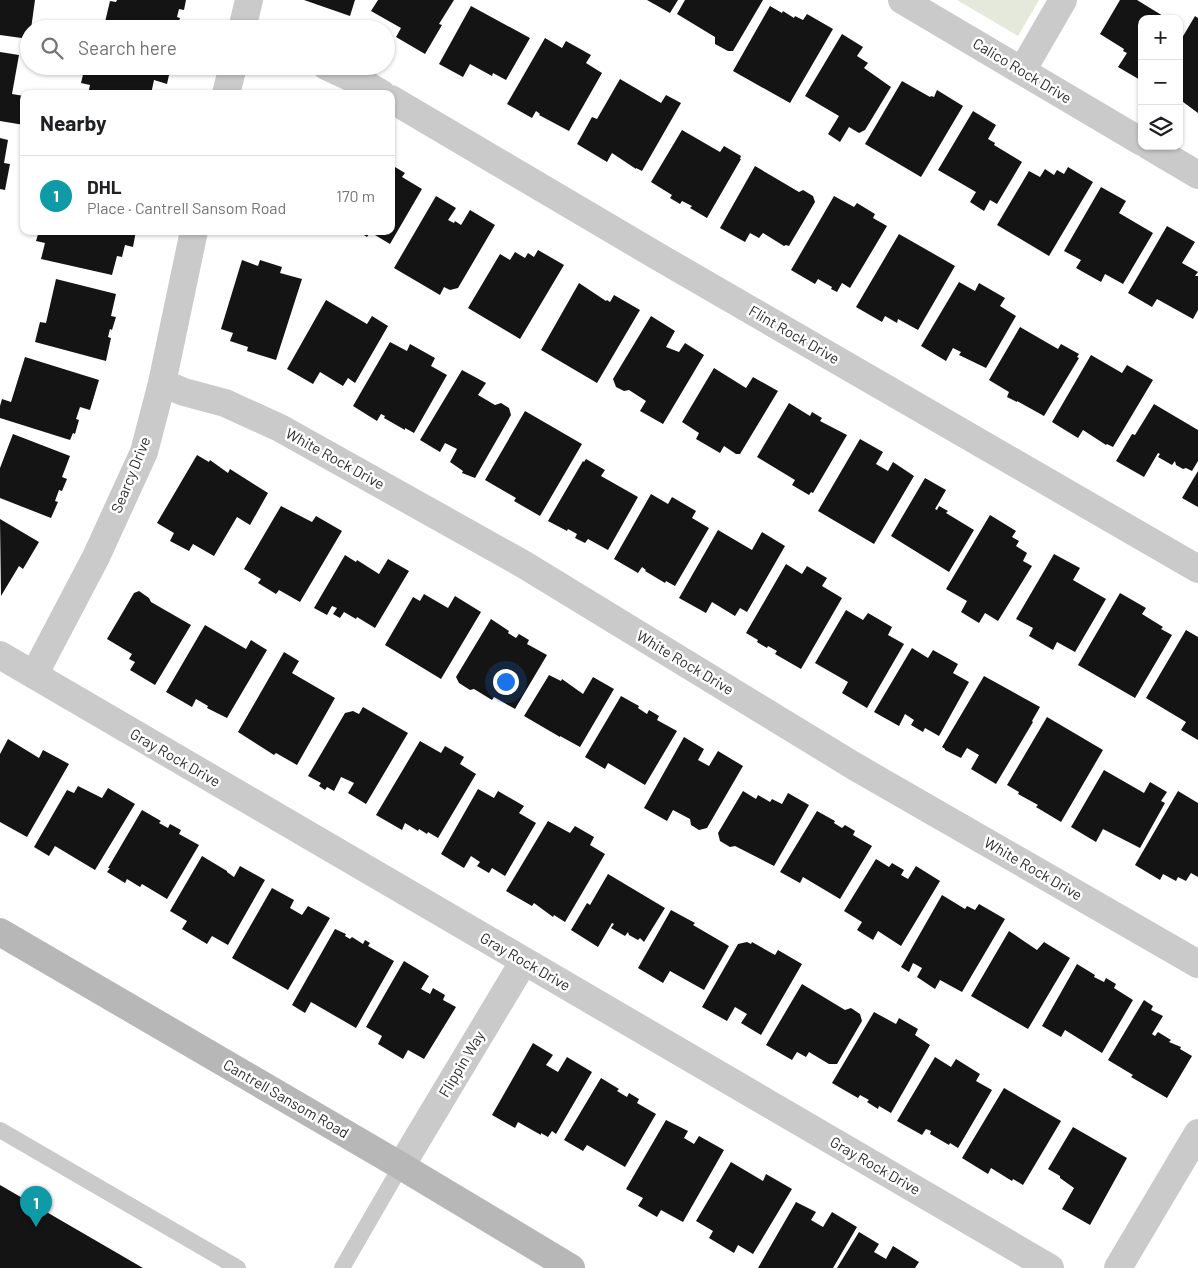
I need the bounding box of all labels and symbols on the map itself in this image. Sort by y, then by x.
street label: Calico Rock Drive [970,34,1075,107]
street label: Flint Rock Drive [746,301,843,367]
street label: White Rock Drive [283,424,388,493]
street label: Searcy Drive [107,434,154,515]
street label: White Rock Drive [634,626,737,698]
your location [493,669,519,695]
street label: Gray Rock Drive [127,724,224,790]
street label: White Rock Drive [981,833,1086,904]
street label: Gray Rock Drive [477,928,574,994]
street label: Flippin Way [434,1027,488,1100]
street label: Cantrell Sansom Road [221,1055,352,1141]
street label: Gray Rock Drive [827,1132,924,1198]
pin: 1 [20,1186,52,1227]

